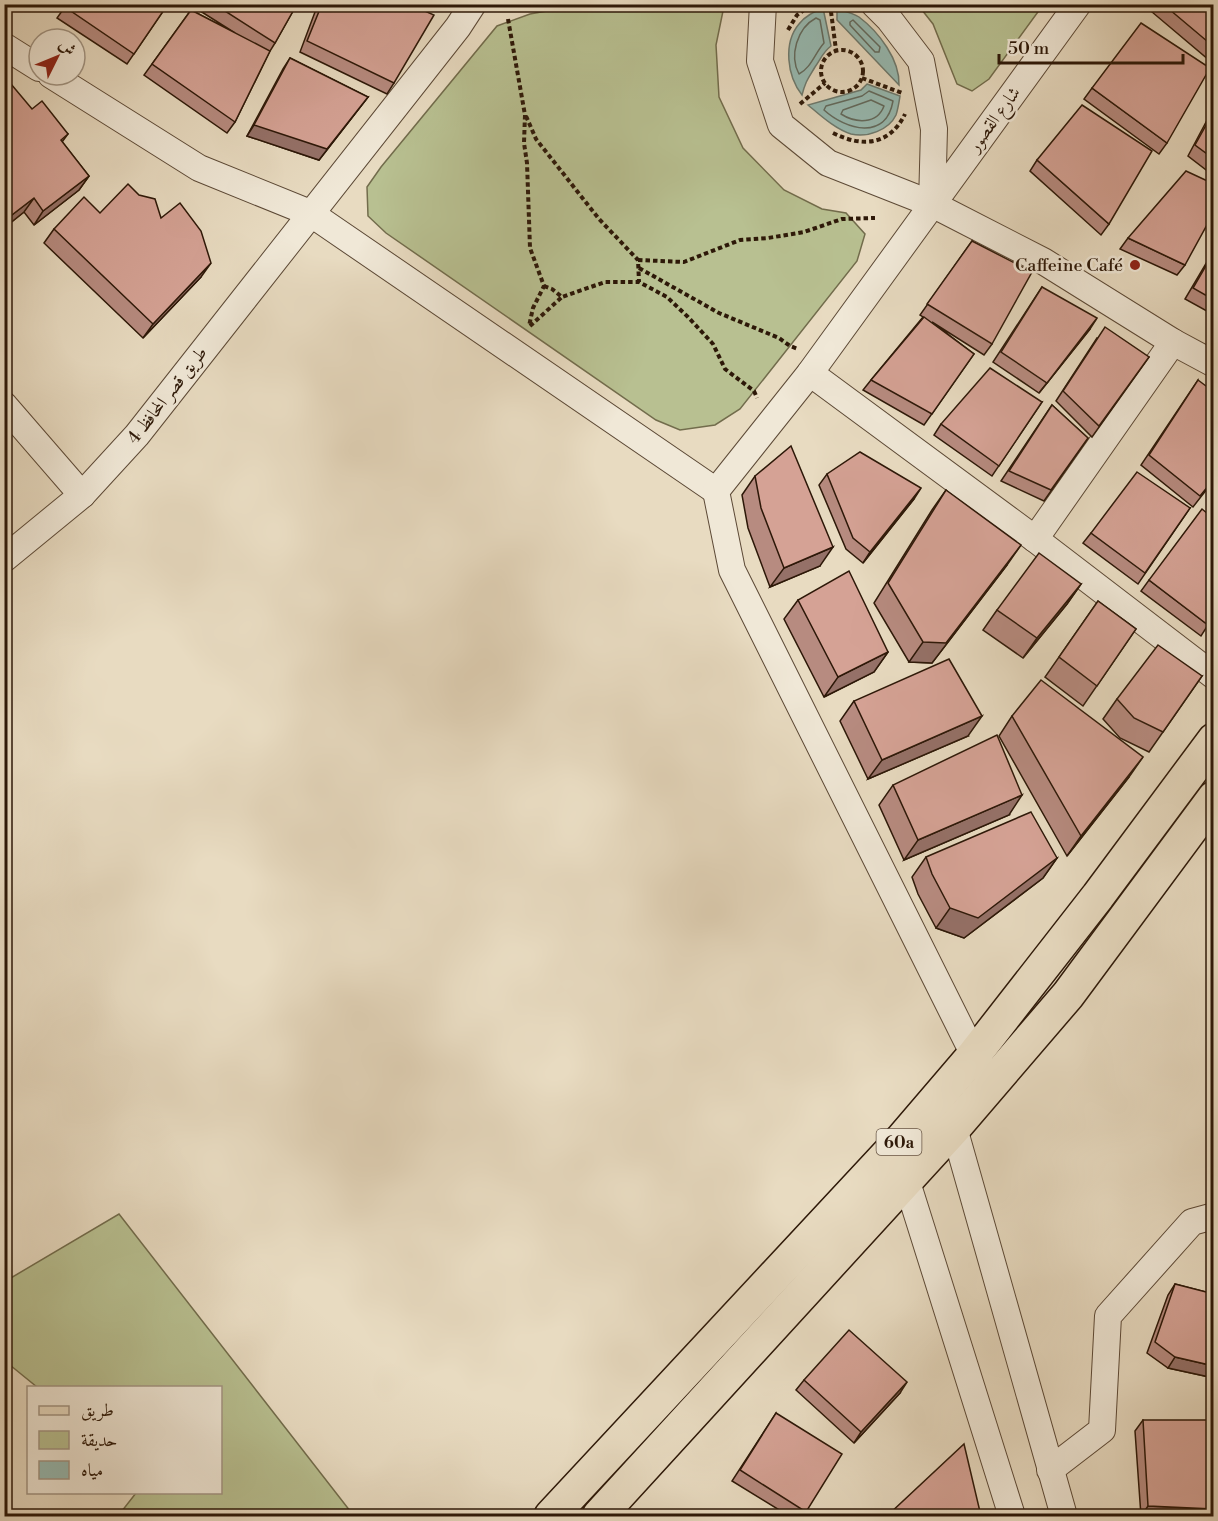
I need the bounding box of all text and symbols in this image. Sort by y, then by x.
north arrow [27,27,87,87]
scale bar [999,27,1184,65]
text: ش [55,35,80,60]
text: 50 m [1008,37,1050,60]
street label: شارع القصور [962,82,1028,160]
place label: Caffeine Café [1015,254,1123,277]
marker: Caffeine Café [1128,258,1142,272]
street label: طريق قصر المحافظ 4 [122,342,213,449]
road number: 60a [876,1129,922,1155]
legend [27,1386,222,1494]
text: طريق [81,1399,114,1422]
text: حديقة [81,1429,117,1452]
text: مياه [81,1459,103,1482]

